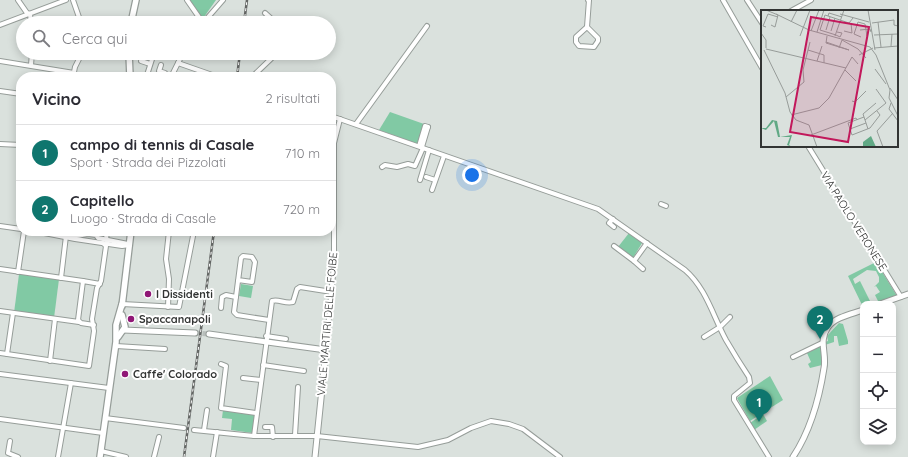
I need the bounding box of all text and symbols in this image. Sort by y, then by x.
inset map [761,10,898,147]
search box [16,16,336,60]
icon: search [30,27,52,49]
text: Cerca qui [62,29,128,48]
text: Vicino [32,88,81,109]
text: 2 risultati [266,90,320,106]
text: campo di tennis di Casale [70,135,254,154]
text: 1 [42,145,48,161]
text: 710 m [285,145,320,161]
text: Sport · Strada dei Pizzolati [70,154,226,170]
your location [462,165,482,185]
street label: VIA PAOLO VERONESE [818,169,890,273]
text: Capitello [70,191,134,210]
text: 2 [41,201,49,217]
text: 720 m [283,201,320,217]
text: Luogo · Strada di Casale [70,210,216,226]
street label: VIALE MARTIRI DELLE FOIBE [314,252,340,396]
place label: I Dissidenti [156,287,213,301]
marker: I Dissidenti [143,289,153,299]
map controls [860,301,896,445]
button: + [860,301,896,337]
pin: 2 [807,306,833,339]
place label: Spaccanapoli [139,312,211,326]
marker: Spaccanapoli [126,314,136,324]
button: − [860,337,896,373]
place label: Caffe' Colorado [133,367,217,381]
marker: Caffe' Colorado [120,369,130,379]
button: locate [860,373,896,409]
pin: 1 [746,389,772,422]
button: layers [860,409,896,445]

